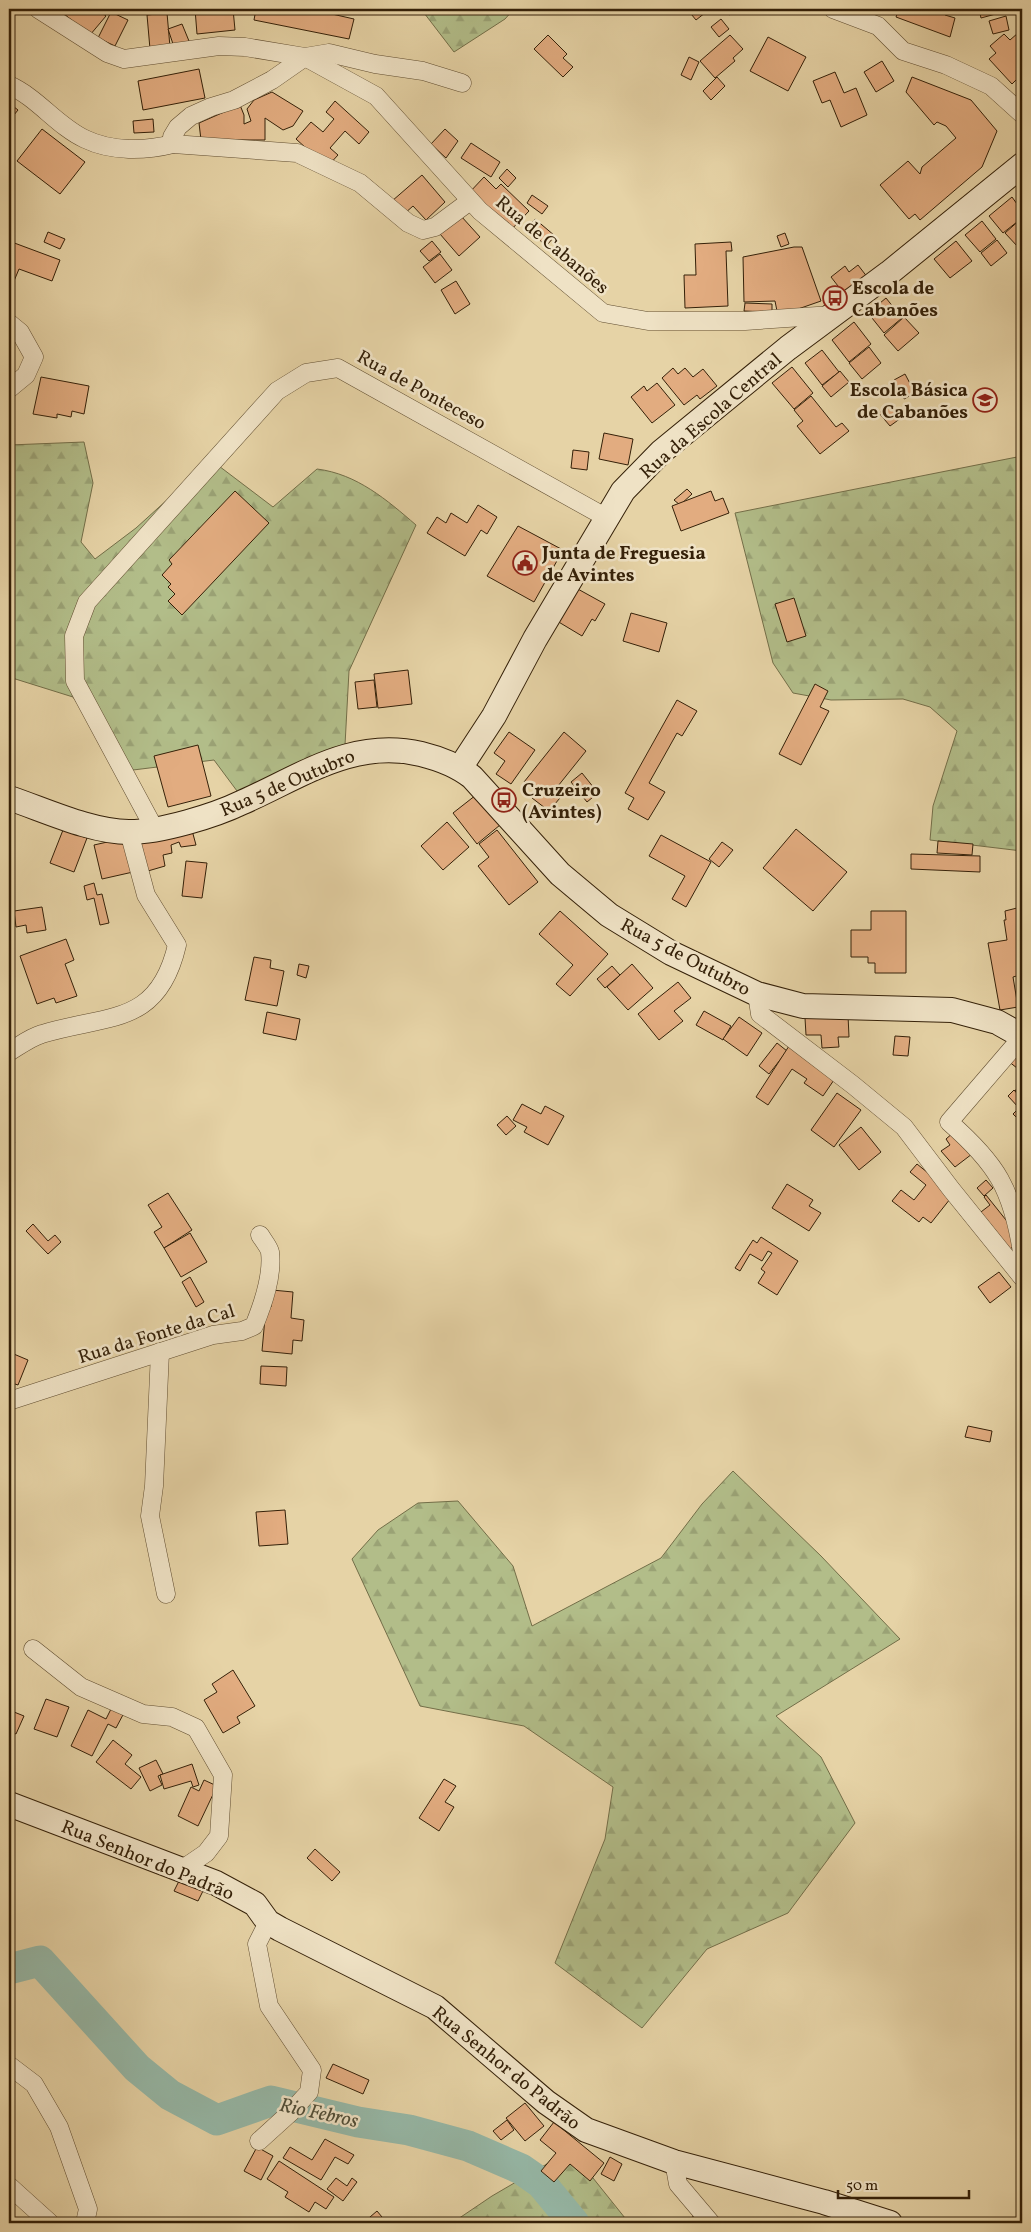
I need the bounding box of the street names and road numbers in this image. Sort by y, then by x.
street label: Rua de Cabanões [489,190,614,301]
street label: Rua de Ponteceso [352,345,490,437]
street label: Rua da Escola Central [635,347,788,485]
street label: Rua 5 de Outubro [216,744,359,824]
street label: Rua 5 de Outubro [615,913,755,1003]
street label: Rua da Fonte da Cal [75,1299,239,1371]
street label: Rua Senhor do Padrão [57,1814,238,1907]
street label: Rua Senhor do Padrão [426,2000,586,2137]

